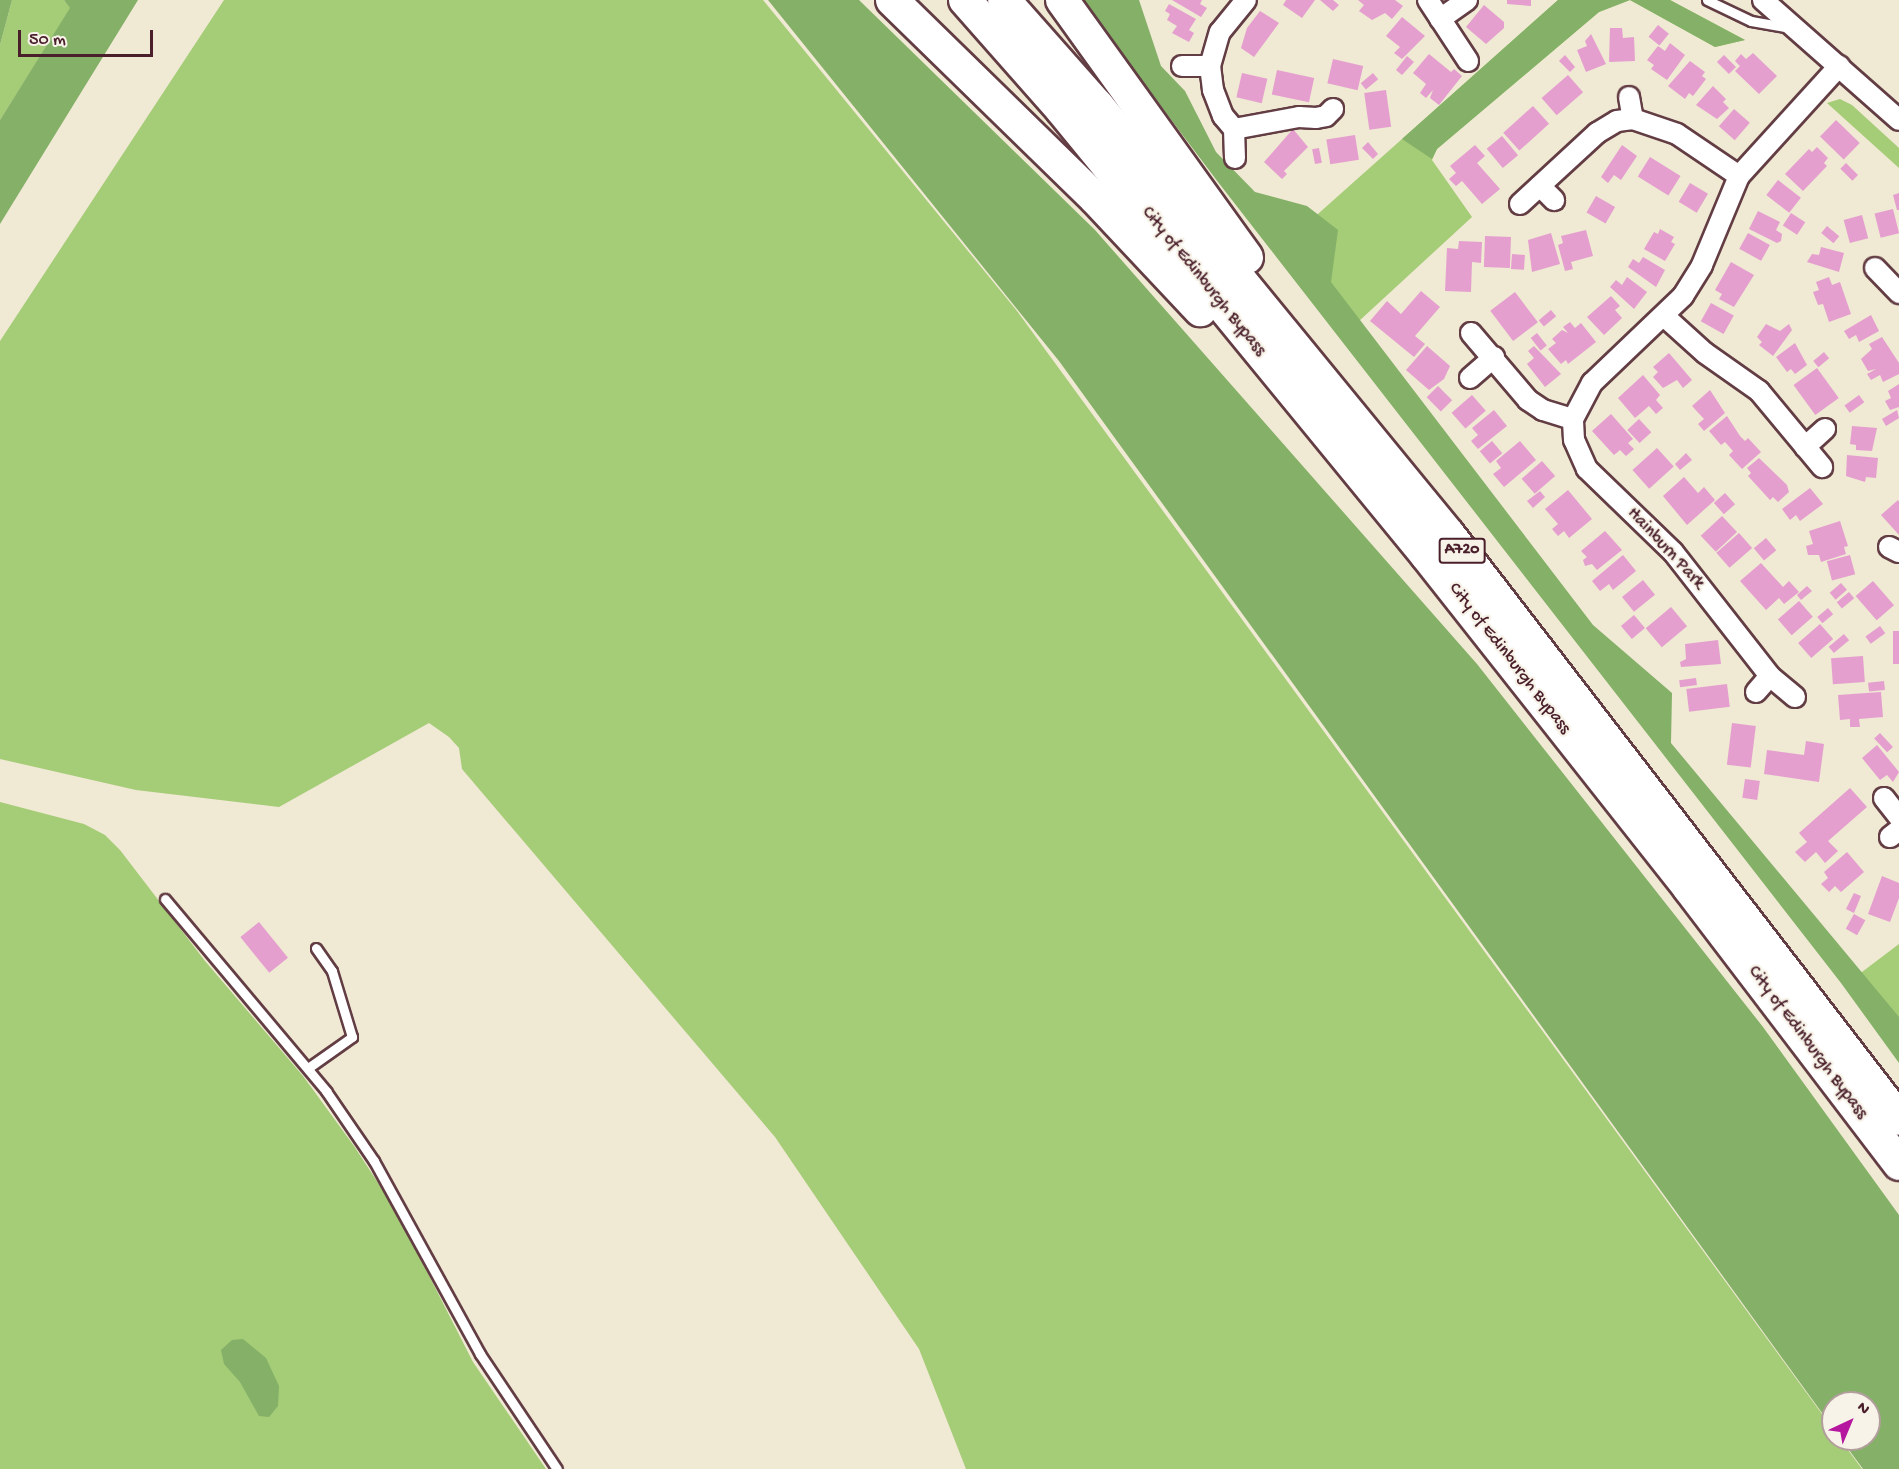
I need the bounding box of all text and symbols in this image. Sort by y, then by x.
scale bar [21,18,156,56]
text: 50 m [29,30,66,51]
street label: City of Edinburgh Bypass [1136,203,1270,361]
street label: Hainburn Park [1622,504,1708,594]
road number: A720 [1438,538,1486,564]
street label: City of Edinburgh Bypass [1443,579,1575,739]
street label: City of Edinburgh Bypass [1742,962,1872,1124]
north arrow [1821,1391,1881,1451]
text: N [1852,1399,1873,1420]

